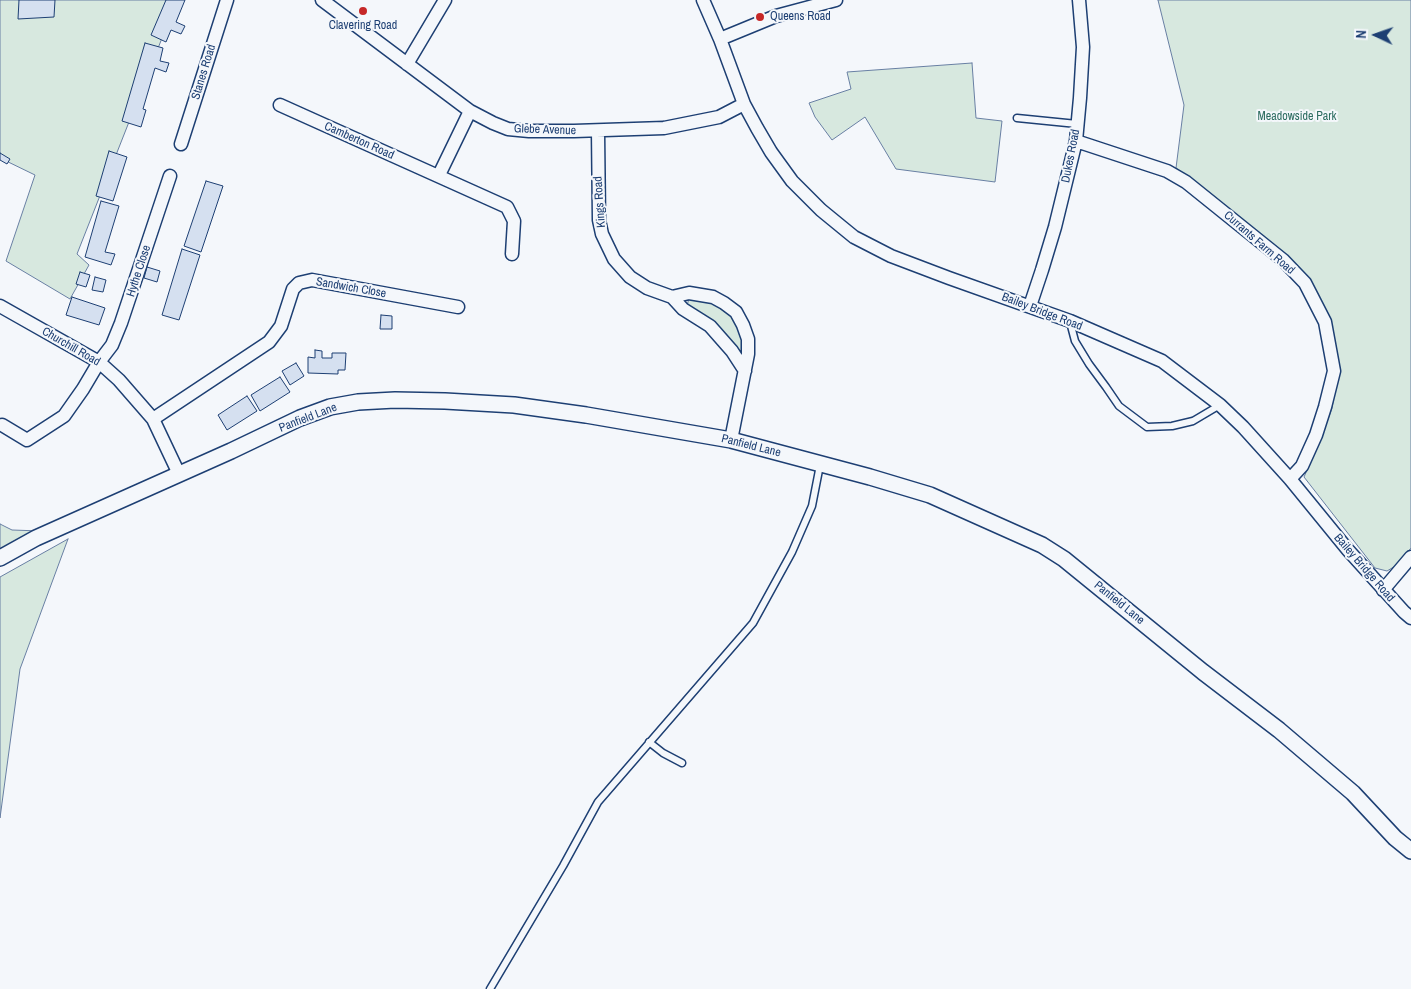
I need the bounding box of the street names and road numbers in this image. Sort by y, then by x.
street label: Stanes Road [189,43,219,101]
street label: Camberton Road [322,119,396,163]
street label: Glebe Avenue [514,122,576,138]
street label: Dukes Road [1059,128,1083,184]
street label: Kings Road [591,176,609,228]
street label: Currants Farm Road [1221,208,1297,278]
street label: Hythe Close [124,243,154,299]
street label: Sandwich Close [315,275,387,301]
street label: Bailey Bridge Road [1000,290,1084,334]
street label: Churchill Road [39,324,103,370]
street label: Panfield Lane [277,400,339,436]
street label: Panfield Lane [720,432,782,460]
street label: Bailey Bridge Road [1331,531,1397,605]
street label: Panfield Lane [1091,578,1147,628]

